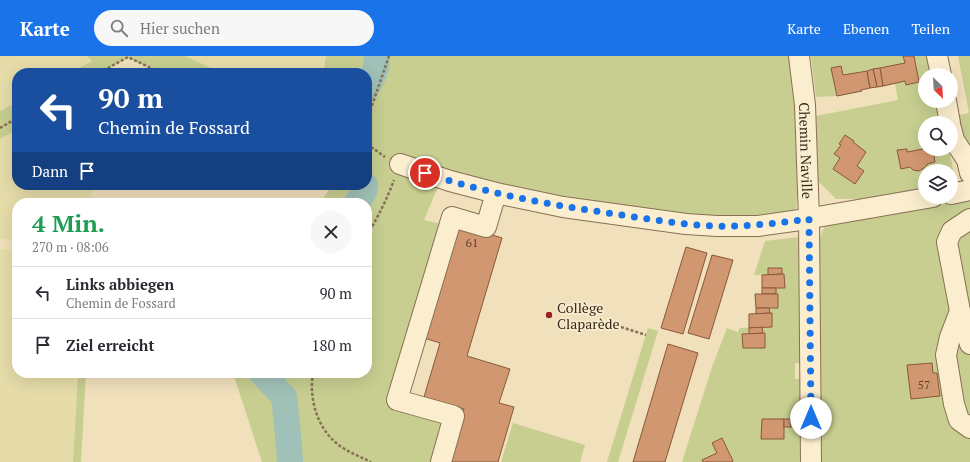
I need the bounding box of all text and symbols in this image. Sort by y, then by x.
search box [94,10,374,46]
text: Karte [20,16,70,41]
icon: search [108,17,130,39]
text: Hier suchen [140,18,220,38]
text: Karte [787,19,821,38]
text: Ebenen [843,19,889,38]
text: Teilen [911,19,950,38]
north arrow [918,68,958,108]
map controls [918,68,958,204]
text: 90 m [98,79,163,116]
icon: left [32,84,84,136]
street label: Chemin Naville [795,102,818,199]
text: Chemin de Fossard [98,115,250,139]
button: search [918,116,958,156]
pin [408,156,442,190]
icon: arrive [76,160,98,182]
text: Dann [32,161,68,181]
icon: arrive [414,162,436,184]
button: layers [918,164,958,204]
text: 4 Min. [32,207,105,239]
button: close [310,211,352,253]
house number: 61 [466,235,478,250]
text: 270 m · 08:06 [32,238,109,256]
text: Links abbiegen [66,274,174,294]
icon: left [32,282,54,304]
text: 90 m [319,283,352,303]
text: Chemin de Fossard [66,294,176,312]
place label: Collège Claparède [557,298,620,333]
marker: Collège Claparède [544,310,554,320]
icon: arrive [32,334,54,356]
text: Ziel erreicht [66,335,154,355]
text: 180 m [311,335,352,355]
house number: 57 [918,377,930,392]
position arrow [790,397,832,439]

